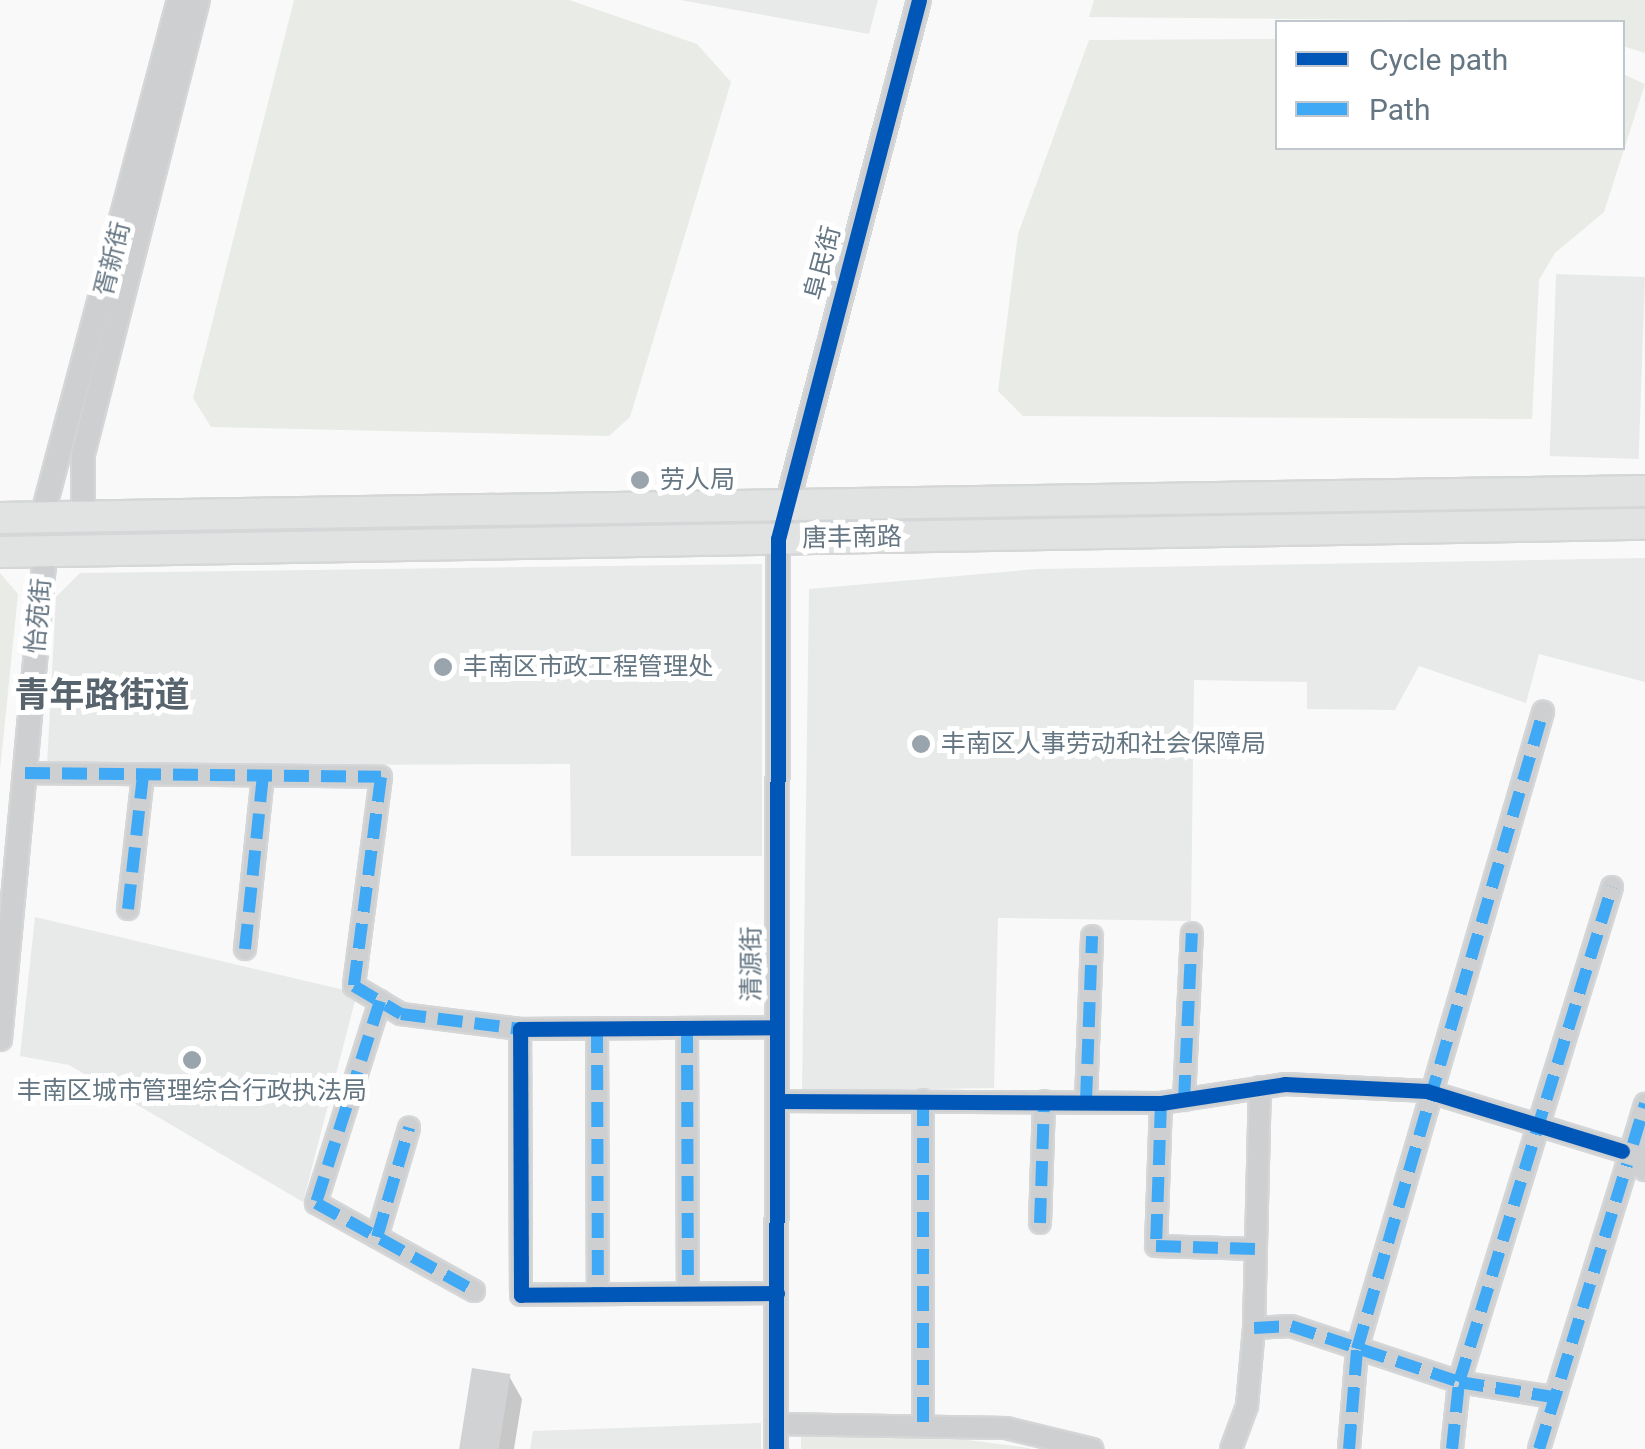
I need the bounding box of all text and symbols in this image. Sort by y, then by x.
legend [1275,20,1625,150]
text: Cycle path [1369,42,1508,77]
text: Path [1369,92,1430,127]
street label: 胥新街 [89,219,137,299]
street label: 阜民街 [799,223,847,303]
place label: 劳人局 [660,465,735,495]
marker: 劳人局 [629,469,651,491]
street label: 唐丰南路 [802,522,902,554]
street label: 怡苑街 [21,577,57,655]
place label: 丰南区市政工程管理处 [463,652,713,682]
marker: 丰南区市政工程管理处 [432,656,454,678]
district label: 青年路街道 [15,675,189,717]
place label: 丰南区人事劳动和社会保障局 [941,729,1266,759]
marker: 丰南区人事劳动和社会保障局 [910,733,932,755]
street label: 清源街 [737,927,767,1001]
marker: 丰南区城市管理综合行政执法局 [181,1049,203,1071]
place label: 丰南区城市管理综合行政执法局 [17,1076,367,1106]

